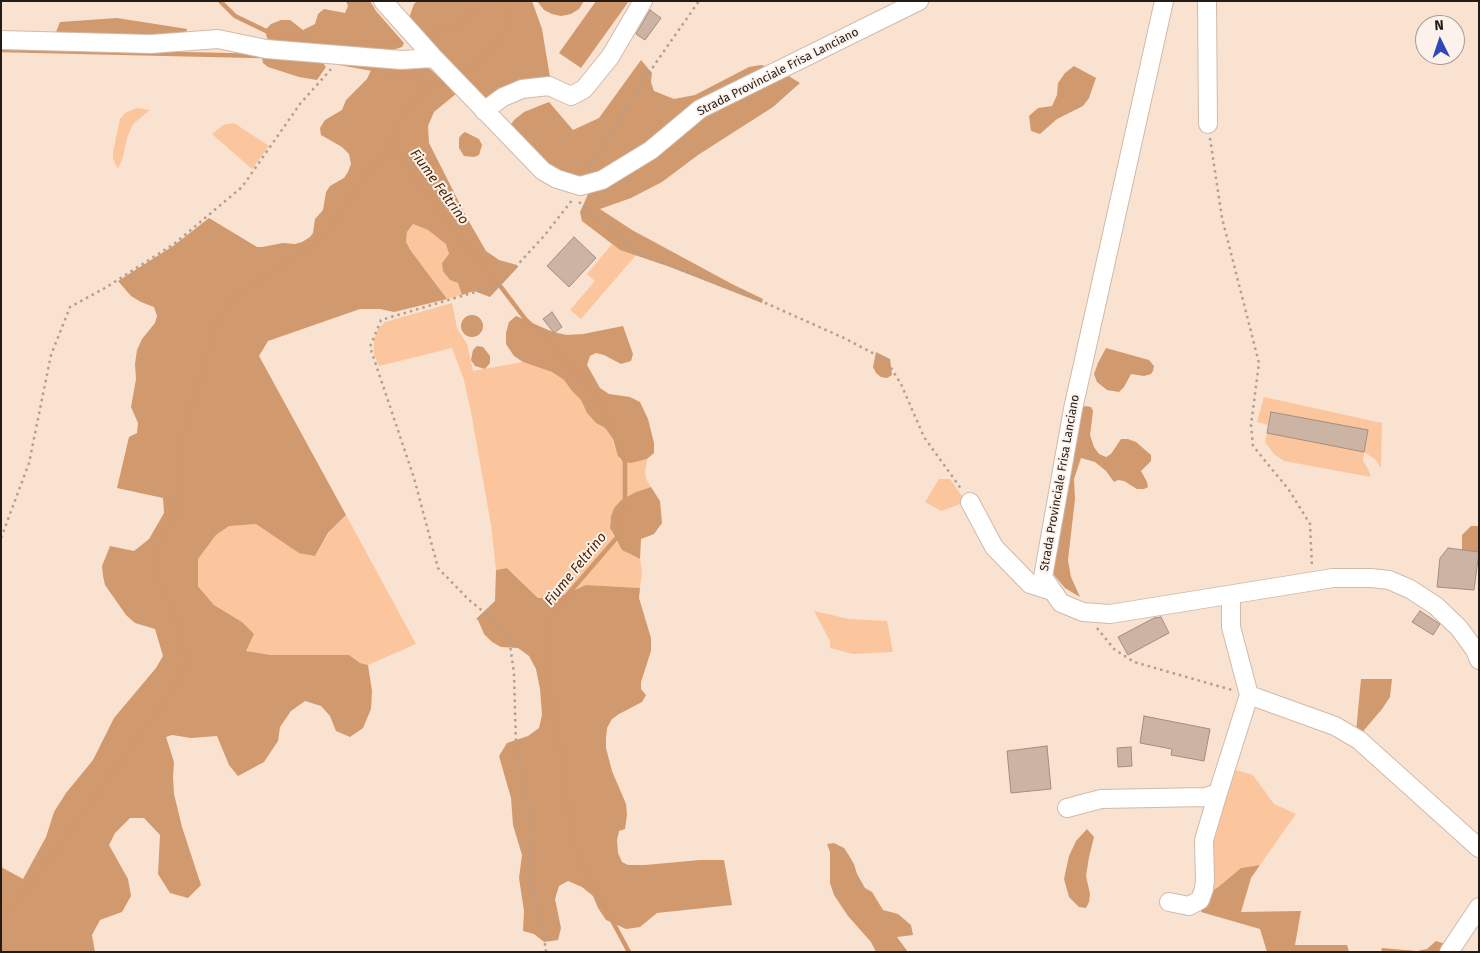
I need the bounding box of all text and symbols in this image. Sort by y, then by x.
north arrow [1415,15,1465,65]
text: N [1434,17,1444,34]
street label: Strada Provinciale Frisa Lanciano [695,25,861,119]
water label: Fiume Feltrino [406,146,472,228]
street label: Strada Provinciale Frisa Lanciano [1037,393,1083,573]
water label: Fiume Feltrino [541,529,611,609]

